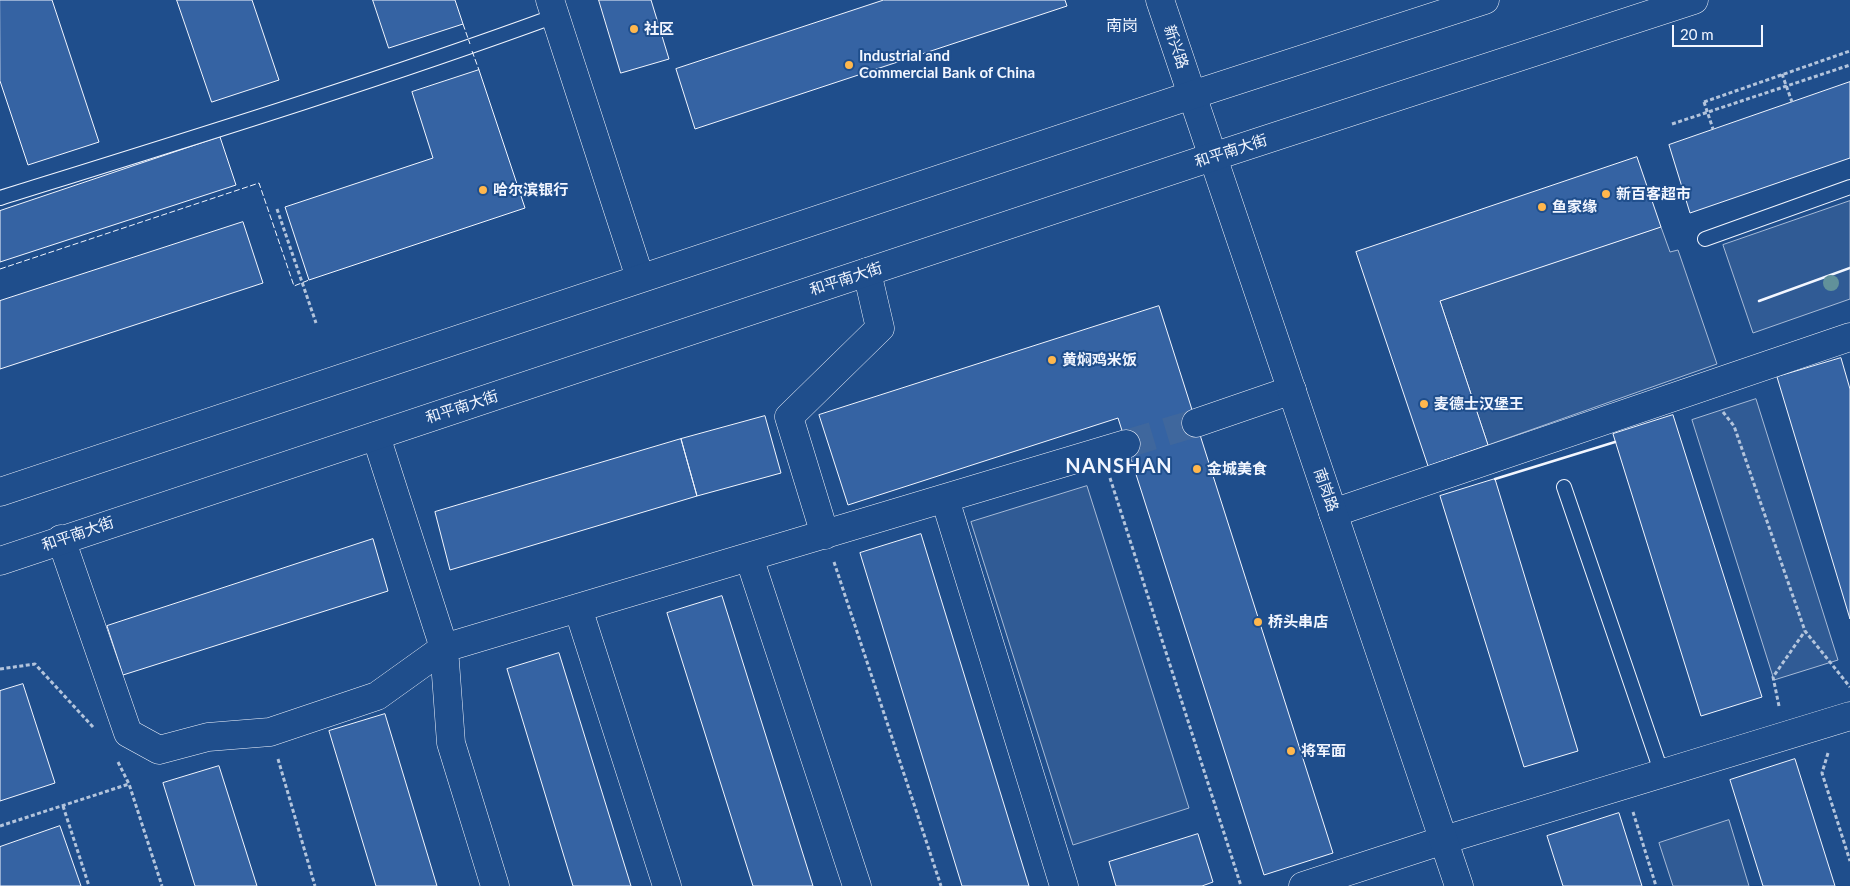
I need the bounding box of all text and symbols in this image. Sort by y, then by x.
scale bar [1675,15,1766,47]
district label: 南岗 [1106,16,1138,36]
place label: 社区 [644,20,674,38]
marker: 社区 [628,23,640,35]
street label: 新兴路 [1160,23,1192,71]
text: 20 m [1680,25,1714,43]
place label: Industrial and Commercial Bank of China [859,47,1035,82]
marker: Industrial and Commercial Bank of China [843,59,855,71]
street label: 和平南大街 [1193,131,1269,171]
place label: 哈尔滨银行 [493,181,568,199]
marker: 哈尔滨银行 [477,184,489,196]
place label: 新百客超市 [1616,185,1691,203]
marker: 新百客超市 [1600,188,1612,200]
place label: 鱼家缘 [1552,198,1597,216]
marker: 鱼家缘 [1536,201,1548,213]
street label: 和平南大街 [808,259,884,299]
place label: 黄焖鸡米饭 [1062,351,1137,369]
marker: 黄焖鸡米饭 [1046,354,1058,366]
street label: 和平南大街 [424,387,500,427]
place label: 麦德士汉堡王 [1434,395,1524,413]
marker: 麦德士汉堡王 [1418,398,1430,410]
district label: NANSHAN [1064,455,1174,479]
place label: 金城美食 [1207,460,1267,478]
marker: 金城美食 [1191,463,1203,475]
street label: 南岗路 [1310,466,1342,514]
street label: 和平南大街 [40,513,116,555]
place label: 桥头串店 [1268,613,1328,631]
marker: 桥头串店 [1252,616,1264,628]
place label: 将军面 [1301,742,1346,760]
marker: 将军面 [1285,745,1297,757]

